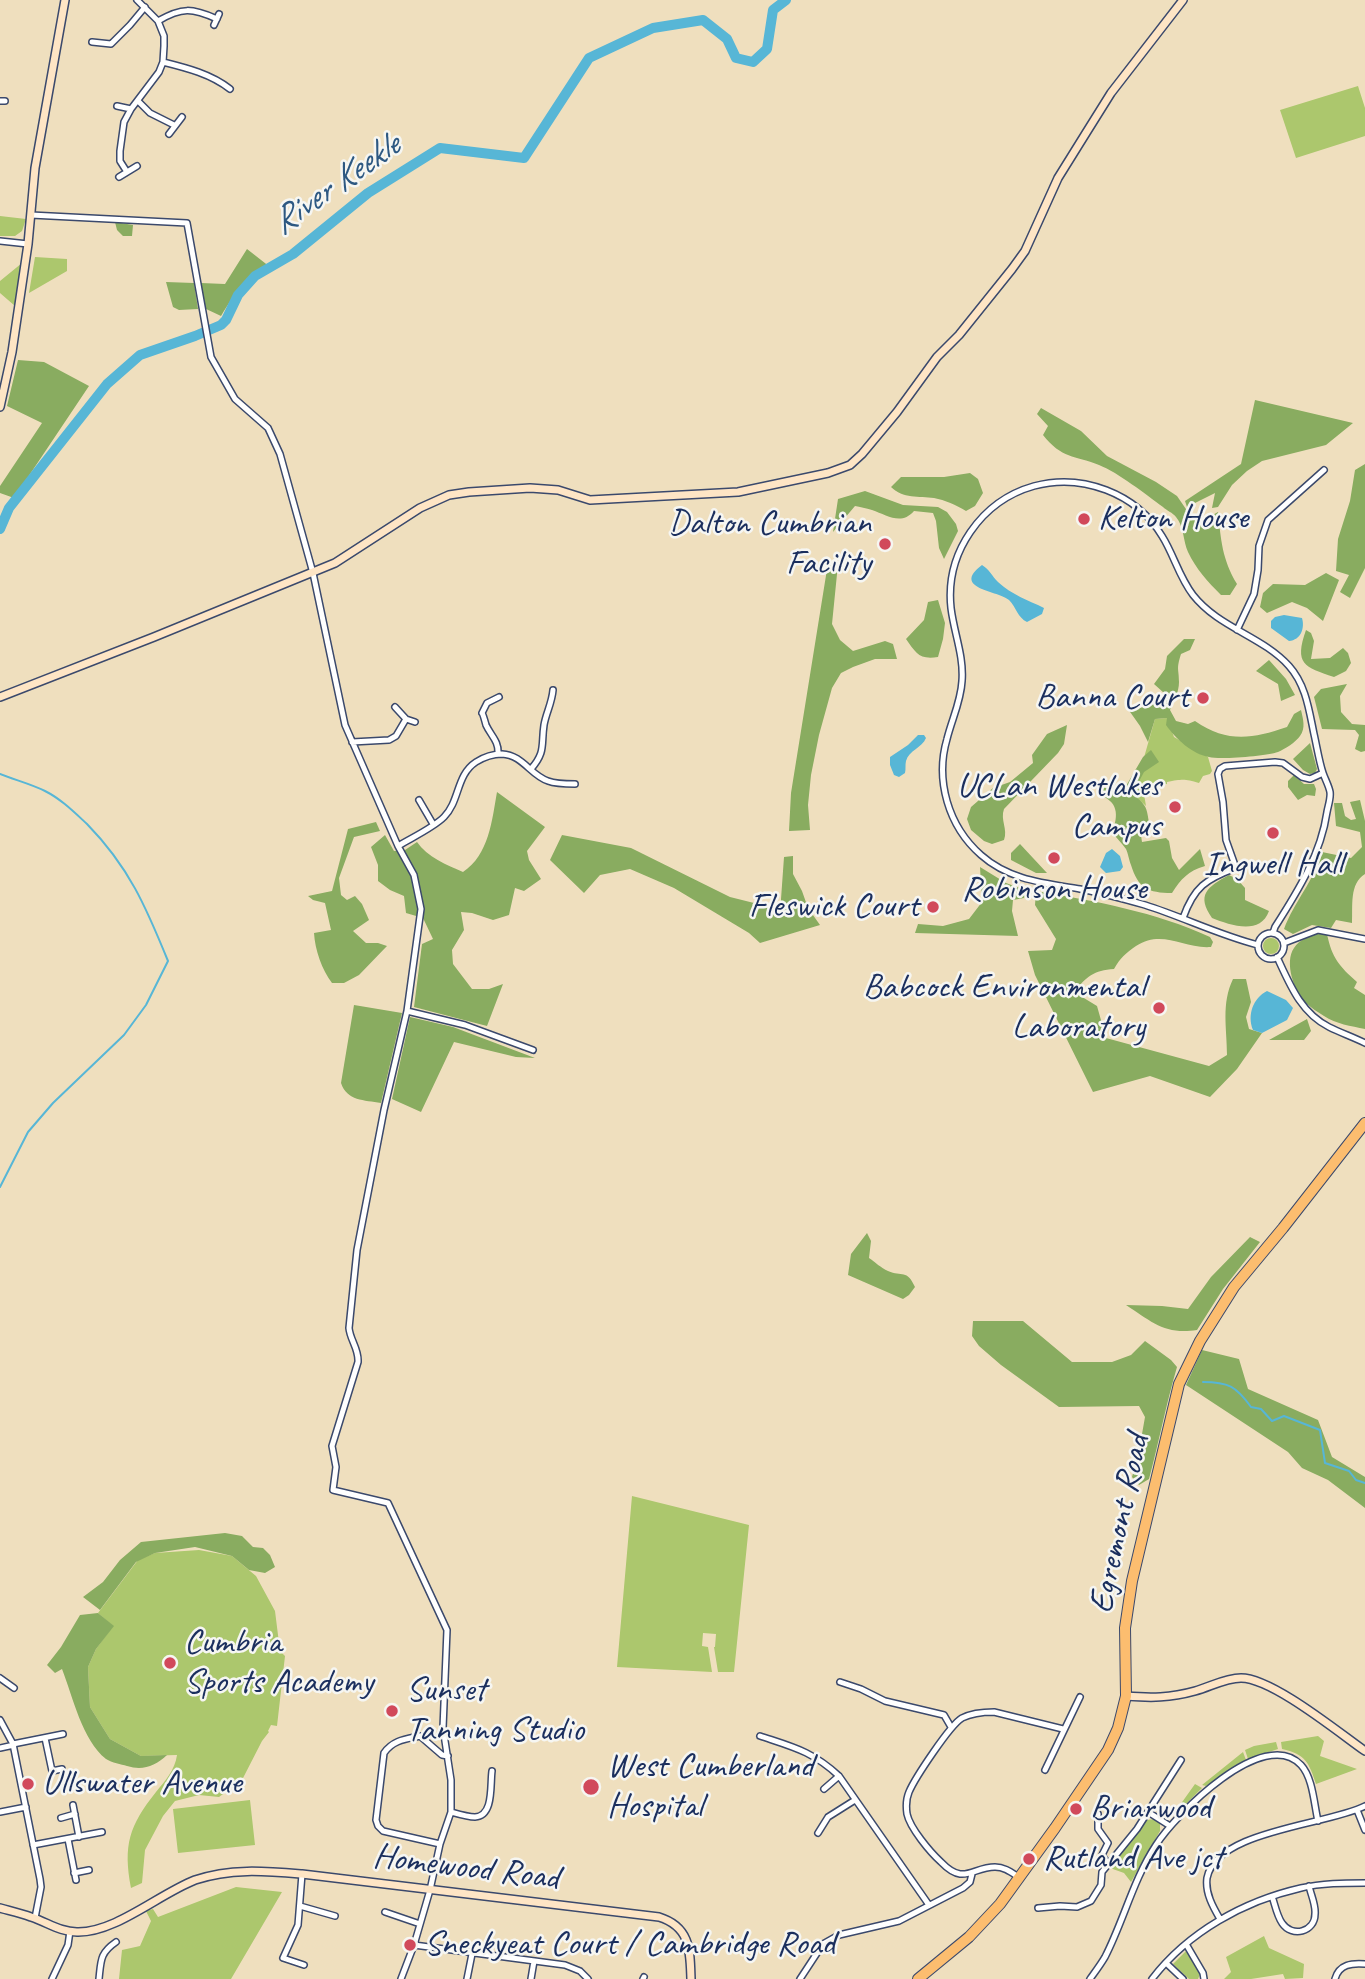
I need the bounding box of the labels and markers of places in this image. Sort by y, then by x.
place label: Kelton House [1098,498,1248,540]
place label: Dalton Cumbrian Facility [668,503,871,585]
marker: Kelton House [1076,511,1092,527]
marker: Dalton Cumbrian Facility [877,536,893,552]
place label: Banna Court [1035,677,1189,719]
marker: Banna Court [1195,690,1211,706]
place label: UCLan Westlakes Campus [957,766,1161,848]
marker: UCLan Westlakes Campus [1167,799,1183,815]
marker: Ingwell Hall [1265,825,1281,841]
place label: Ingwell Hall [1204,844,1342,886]
marker: Robinson House [1046,850,1062,866]
place label: Robinson House [961,869,1147,911]
place label: Fleswick Court [749,886,919,928]
marker: Fleswick Court [925,899,941,915]
place label: Babcock Environmental Laboratory [863,967,1145,1049]
marker: Babcock Environmental Laboratory [1151,1000,1167,1016]
place label: Cumbria Sports Academy [184,1622,373,1704]
marker: Cumbria Sports Academy [162,1655,178,1671]
place label: Sunset Tanning Studio [406,1670,584,1752]
marker: Sunset Tanning Studio [384,1703,400,1719]
place label: West Cumberland Hospital [607,1746,814,1828]
place label: Ullswater Avenue [42,1763,242,1805]
marker: Ullswater Avenue [20,1776,36,1792]
marker: West Cumberland Hospital [581,1777,601,1797]
place label: Briarwood [1090,1788,1211,1830]
marker: Briarwood [1068,1801,1084,1817]
place label: Rutland Ave jct [1043,1838,1223,1880]
marker: Rutland Ave jct [1021,1851,1037,1867]
place label: Sneckyeat Court / Cambridge Road [424,1924,835,1966]
marker: Sneckyeat Court / Cambridge Road [402,1937,418,1953]

